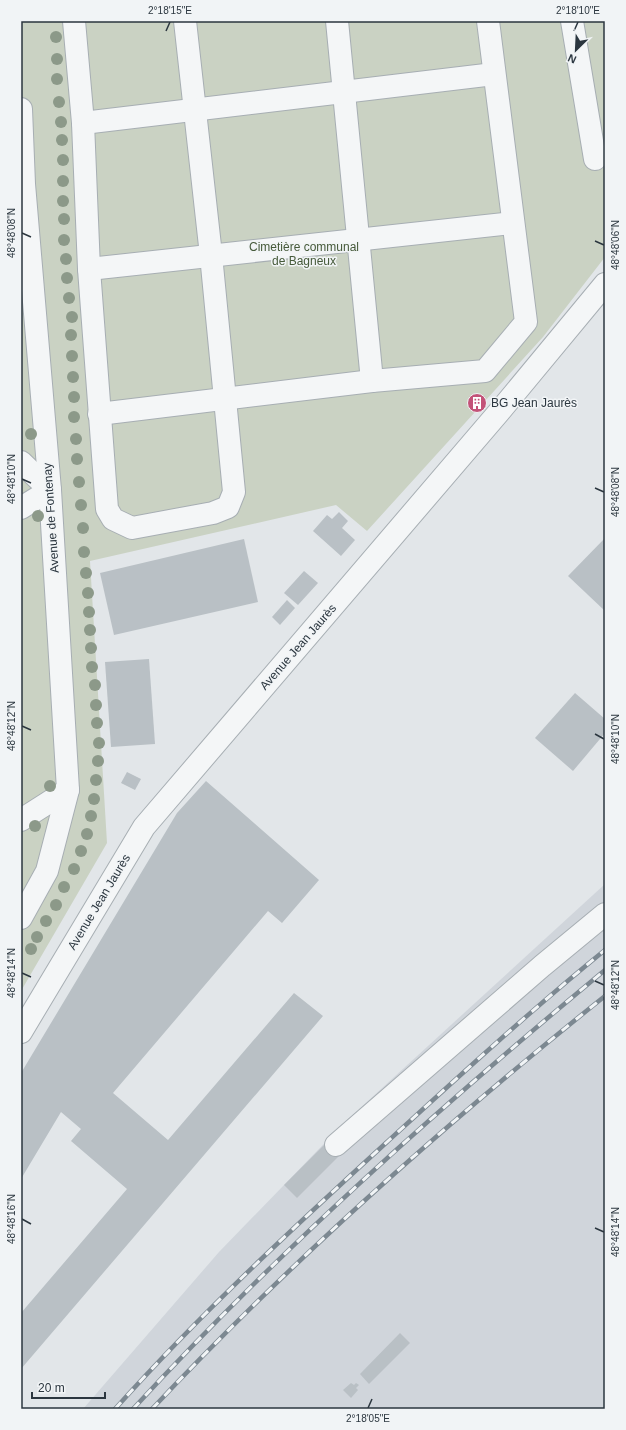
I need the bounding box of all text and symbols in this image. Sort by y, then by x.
text: 2°18'15"E [148,5,192,16]
text: 2°18'10"E [556,5,600,16]
north arrow [556,30,596,70]
text: N [566,52,578,66]
text: 48°48'08"N [6,208,17,258]
text: 48°48'06"N [610,220,621,270]
park label: Cimetière communal de Bagneux [249,240,359,268]
building icon: BG Jean Jaurès [466,392,488,414]
place label: BG Jean Jaurès [491,396,577,410]
text: 48°48'10"N [6,454,17,504]
street label: Avenue de Fontenay [40,462,62,574]
text: 48°48'08"N [610,467,621,517]
street label: Avenue Jean Jaurès [257,601,339,693]
text: 48°48'12"N [6,701,17,751]
text: 48°48'10"N [610,714,621,764]
street label: Avenue Jean Jaurès [65,852,133,952]
text: 48°48'14"N [6,948,17,998]
text: 48°48'12"N [610,960,621,1010]
text: 48°48'16"N [6,1194,17,1244]
text: 48°48'14"N [610,1207,621,1257]
scale bar [32,1374,105,1400]
text: 20 m [38,1381,65,1395]
text: 2°18'05"E [346,1413,390,1424]

